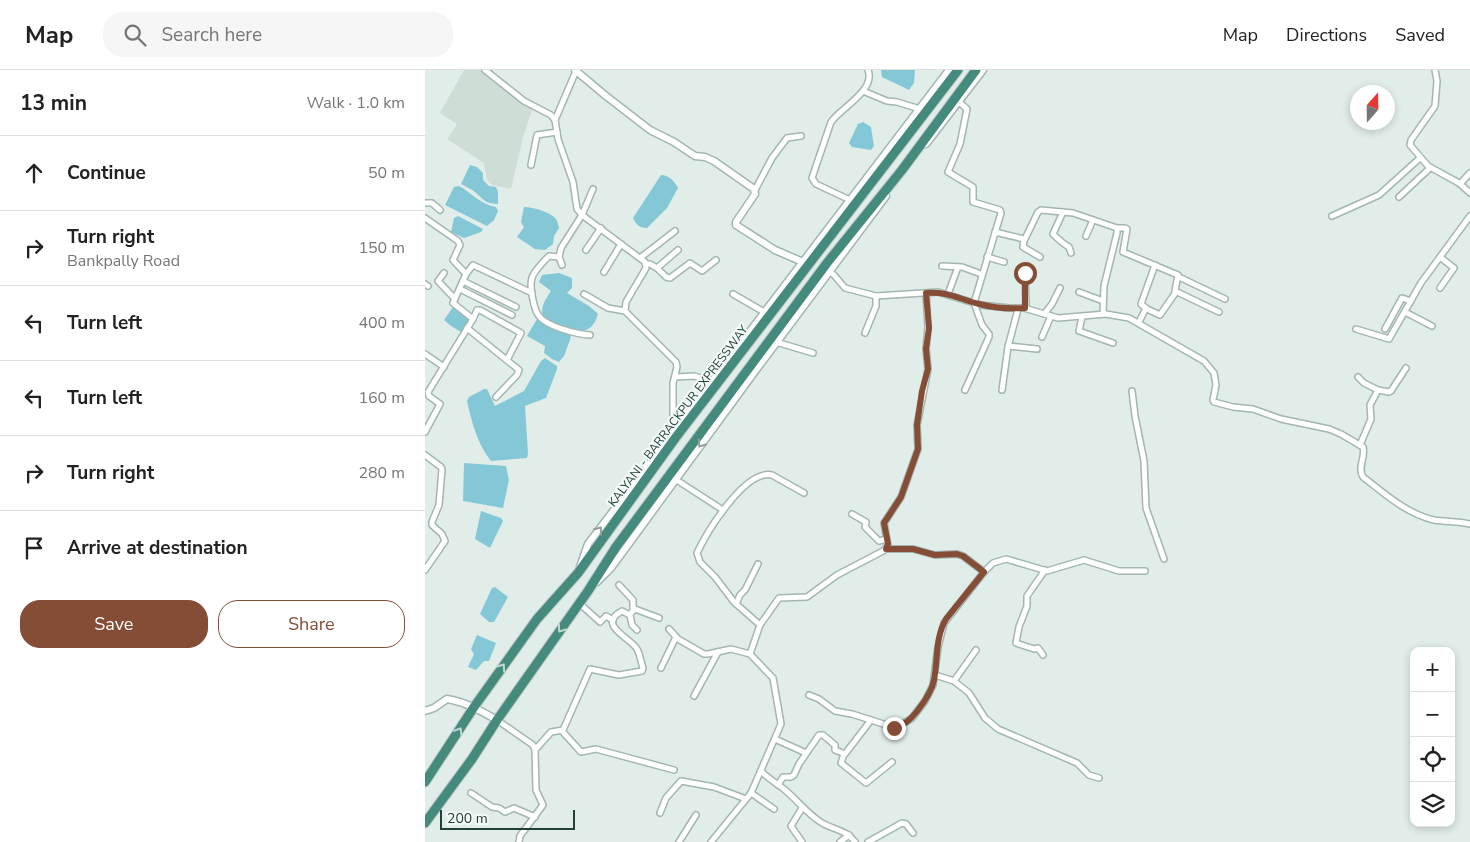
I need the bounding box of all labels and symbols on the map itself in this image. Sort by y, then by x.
north arrow [1350,85,1395,130]
route start [1014,262,1037,285]
street label: KALYANI - BARRACKPUR EXPRESSWAY [604,321,752,510]
one-way arrow [698,438,707,448]
one-way arrow [594,527,602,536]
one-way arrow [558,623,567,632]
one-way arrow [497,664,505,673]
route end [883,717,906,740]
one-way arrow [453,727,463,736]
scale bar [440,807,575,830]

